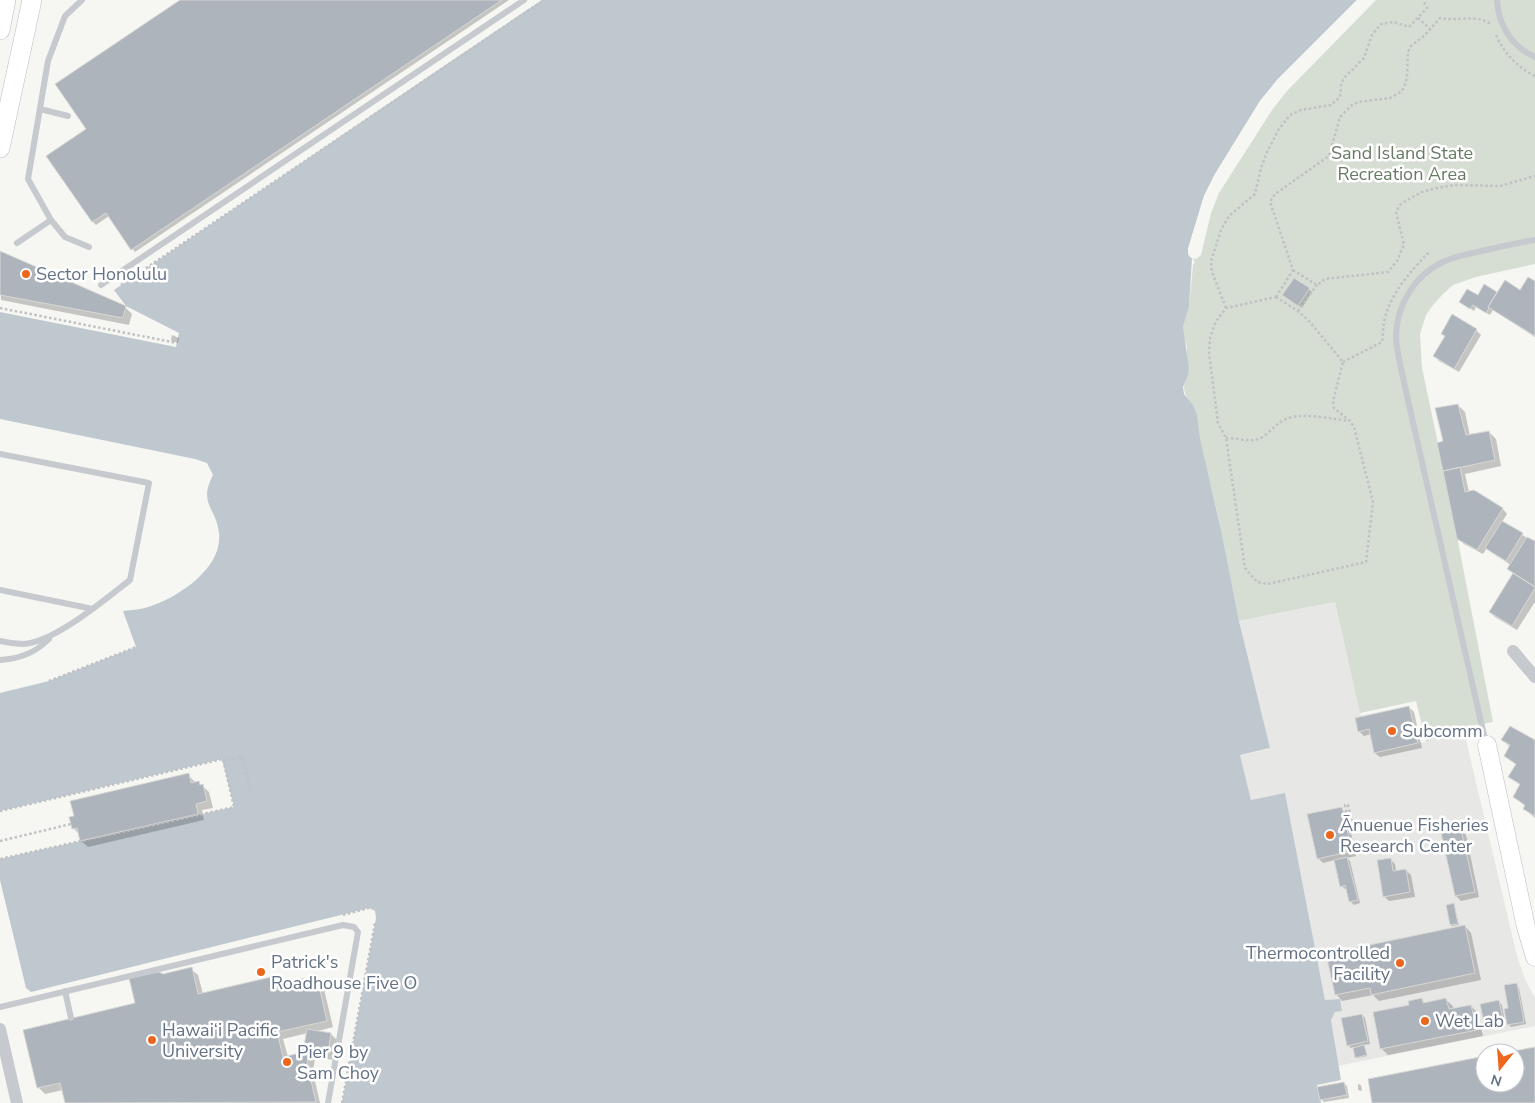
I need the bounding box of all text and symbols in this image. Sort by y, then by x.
park label: Sand Island State Recreation Area [1331,141,1473,186]
place label: Sector Honolulu [36,262,167,286]
marker: Sector Honolulu [20,268,32,280]
place label: Subcomm [1402,719,1483,743]
marker: Subcomm [1386,725,1398,737]
place label: Ānuenue Fisheries Research Center [1340,813,1489,858]
marker: Ānuenue Fisheries Research Center [1324,829,1336,841]
place label: Thermocontrolled Facility [1246,941,1391,986]
place label: Patrick's Roadhouse Five O [271,950,417,995]
marker: Thermocontrolled Facility [1394,957,1406,969]
marker: Patrick's Roadhouse Five O [255,966,267,978]
place label: Wet Lab [1435,1009,1504,1033]
marker: Wet Lab [1419,1015,1431,1027]
place label: Hawai‘i Pacific University [162,1018,278,1063]
marker: Hawai‘i Pacific University [146,1034,158,1046]
place label: Pier 9 by Sam Choy [297,1040,380,1085]
north arrow [1475,1043,1525,1093]
marker: Pier 9 by Sam Choy [281,1056,293,1068]
text: N [1489,1069,1504,1091]

